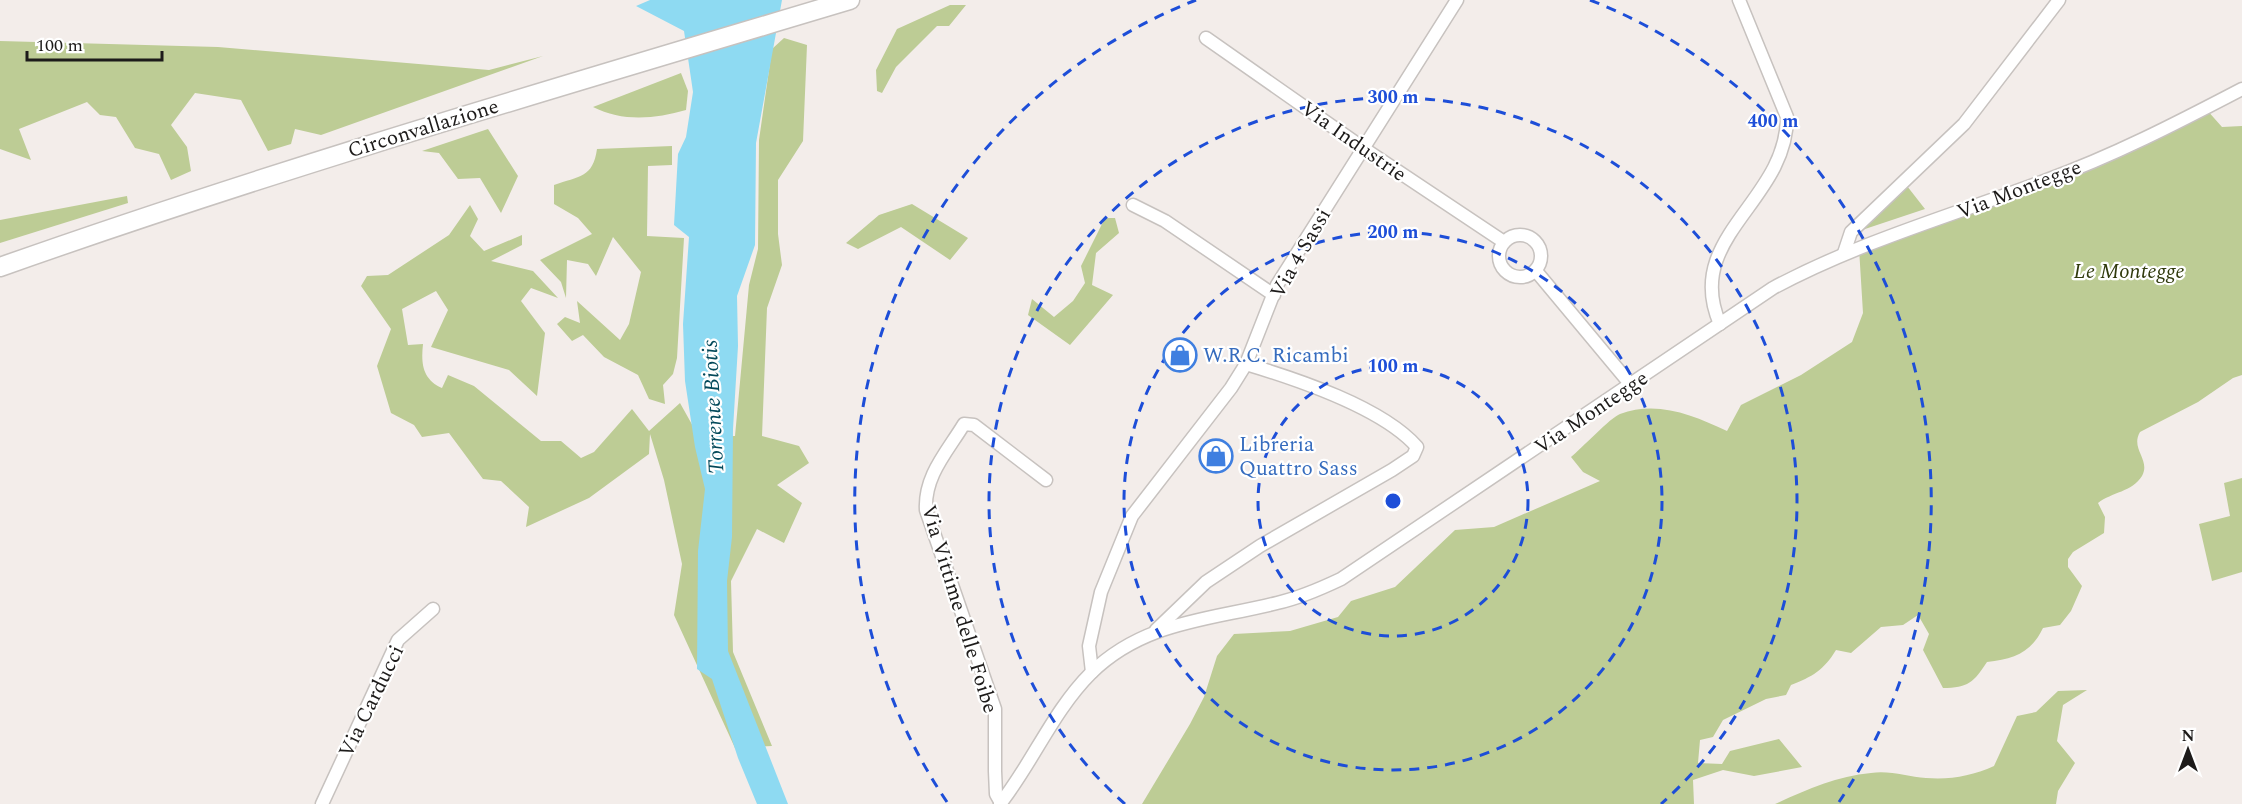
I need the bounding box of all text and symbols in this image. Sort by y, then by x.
scale bar [27,24,162,62]
text: 100 m [36,32,83,59]
text: 300 m [1367,84,1419,111]
street label: Circonvallazione [344,91,503,167]
street label: Via Industrie [1294,93,1413,190]
text: 400 m [1747,108,1799,135]
street label: Via Montegge [1952,151,2086,228]
street label: Via 4 Sassi [1262,202,1340,305]
text: 200 m [1367,219,1419,246]
park label: Le Montegge [2074,256,2184,288]
shop icon: W.R.C. Ricambi [1162,337,1198,373]
water label: Torrente Biotis [693,339,733,475]
place label: W.R.C. Ricambi [1203,340,1349,372]
text: 100 m [1367,353,1419,380]
street label: Via Montegge [1528,363,1655,463]
place label: Libreria Quattro Sass [1239,429,1358,485]
shop icon: Libreria Quattro Sass [1198,438,1234,474]
centre of rings [1383,491,1403,511]
street label: Via Vittime delle Foibe [912,501,1006,718]
street label: Via Carducci [331,640,413,763]
north arrow [2158,720,2218,780]
text: N [2181,724,2195,748]

